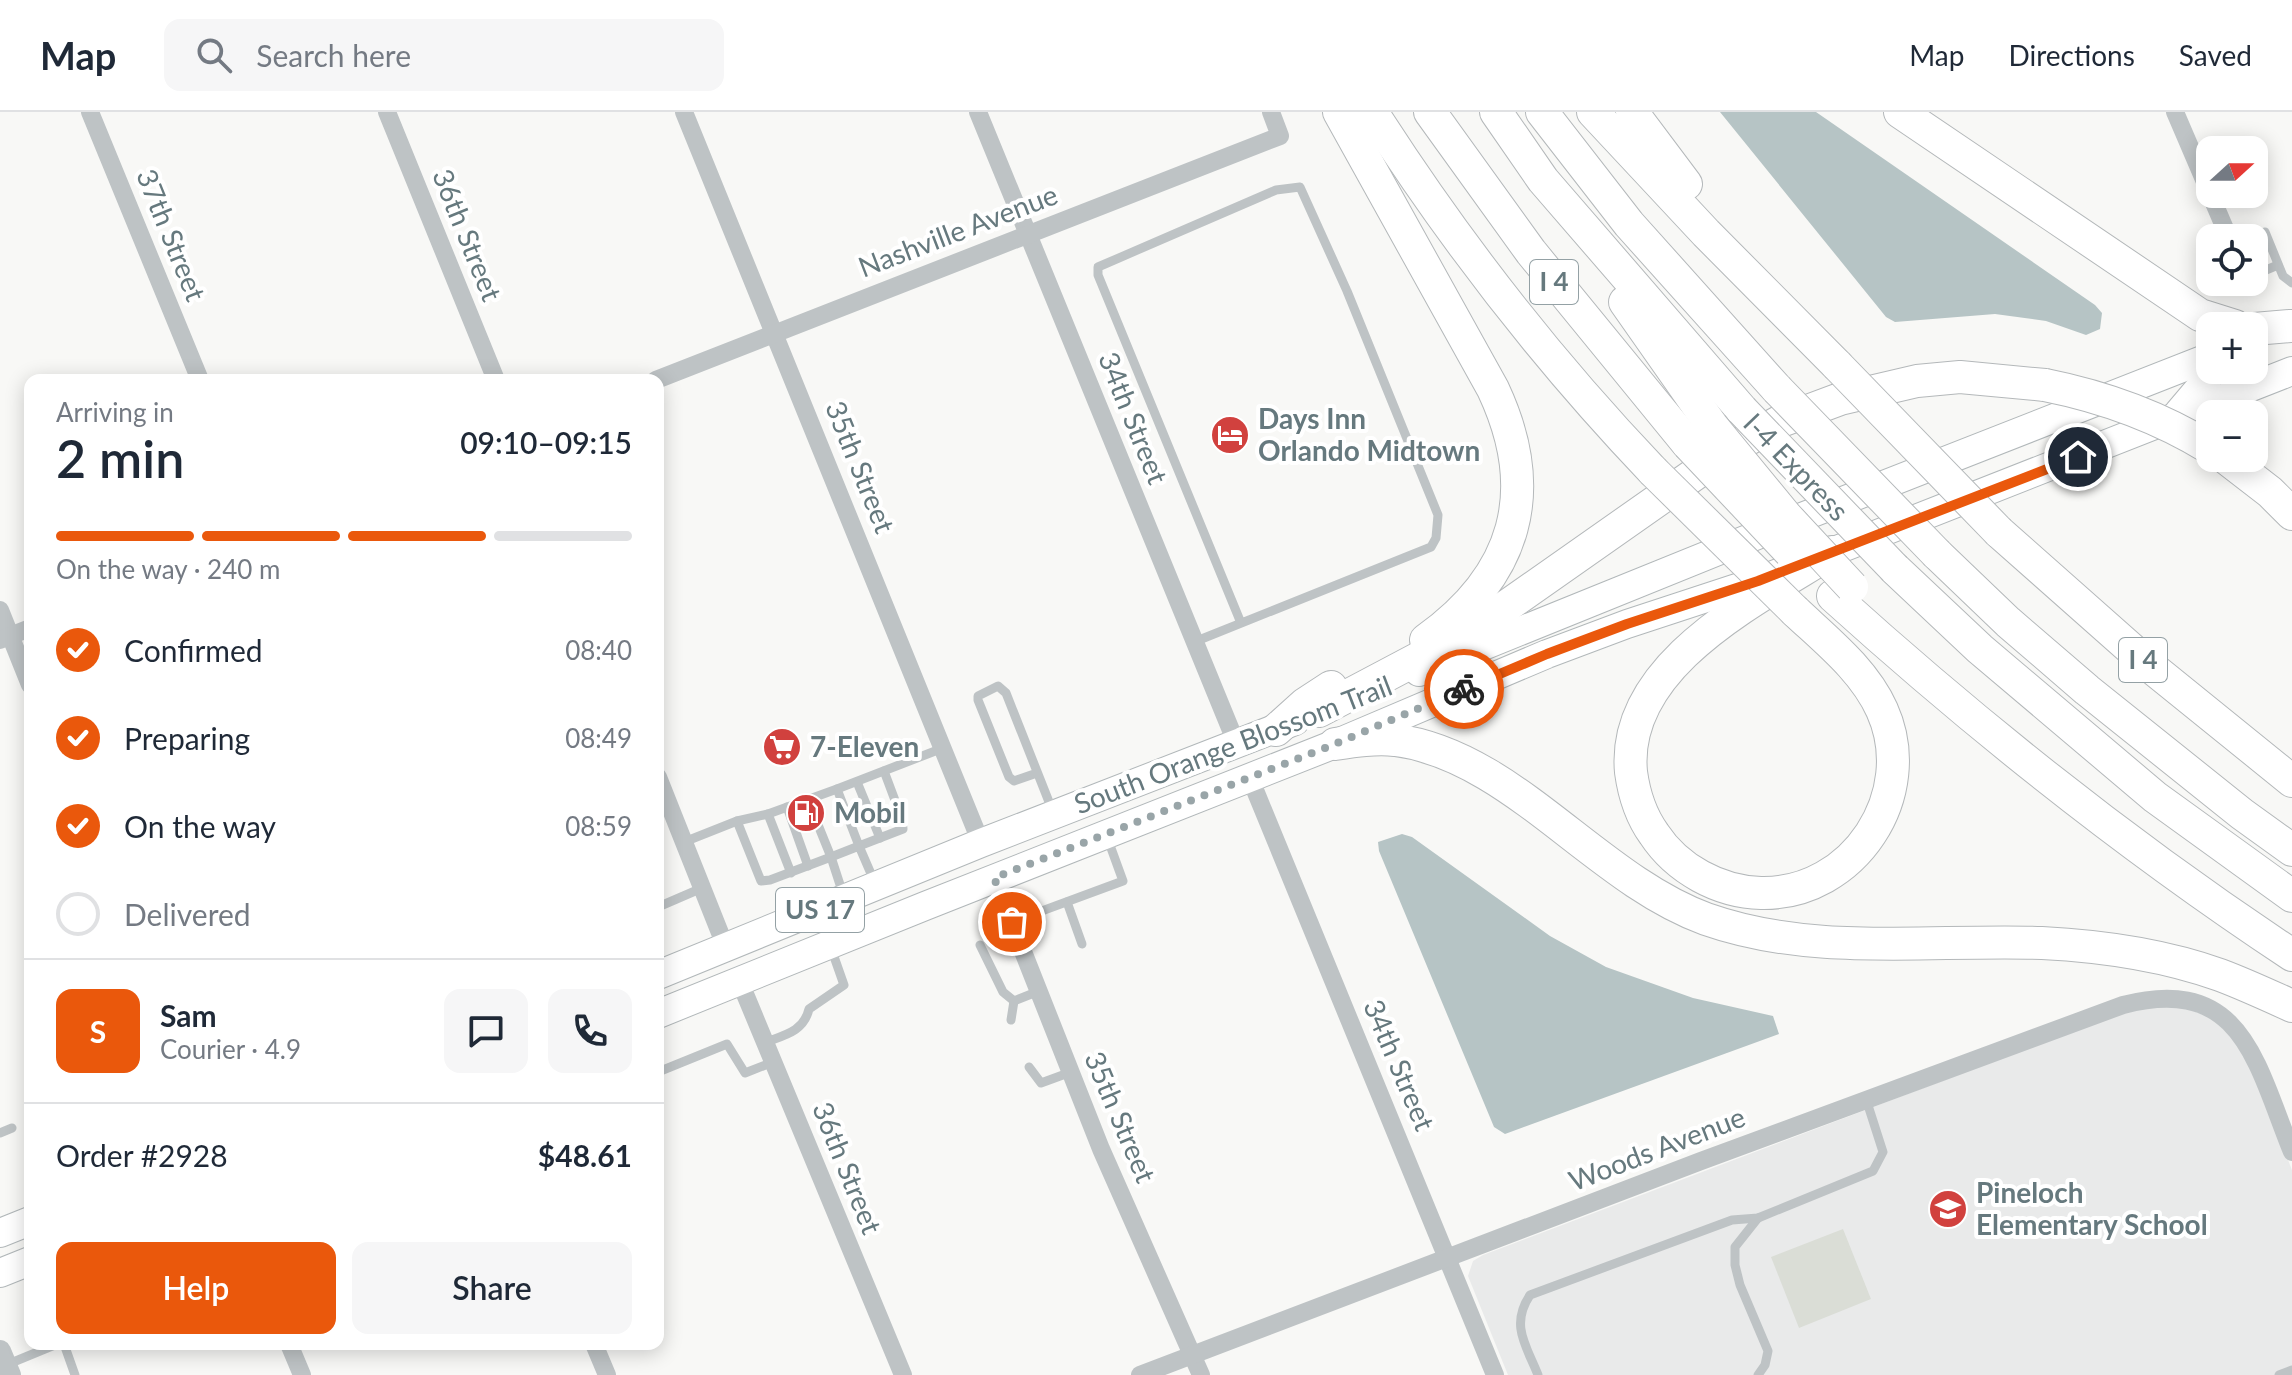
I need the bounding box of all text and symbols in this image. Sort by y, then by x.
search box [164,19,724,91]
text: Map [40,32,116,78]
icon: search [192,33,236,77]
text: Search here [256,37,411,73]
text: Map [1909,38,1964,72]
text: Directions [2008,38,2135,72]
text: Saved [2179,38,2252,72]
north arrow [2196,136,2268,208]
map controls [2196,136,2268,472]
street label: 37th Street [130,164,214,305]
street label: 36th Street [426,164,510,305]
street label: Nashville Avenue [853,176,1062,284]
button: locate [2196,224,2268,296]
road number: I 4 [1530,260,1578,304]
button: + [2196,312,2268,384]
street label: 34th Street [1092,347,1176,488]
text: Arriving in [56,396,174,428]
street label: 35th Street [819,396,903,537]
button: − [2196,400,2268,472]
place label: Days Inn Orlando Midtown [1258,401,1480,467]
street label: I-4 Express [1737,406,1856,527]
hotel icon: Days Inn Orlando Midtown [1209,414,1251,456]
pin [2044,423,2112,491]
text: 09:10–09:15 [460,424,632,460]
text: 2 min [56,427,184,489]
icon: home [2056,435,2100,479]
text: On the way · 240 m [56,553,280,585]
icon: check [56,628,100,672]
text: Confirmed [124,632,263,668]
text: 08:40 [565,634,632,666]
road number: I 4 [2119,638,2167,682]
courier [1424,649,1504,729]
icon: bike [1442,667,1486,711]
street label: South Orange Blossom Trail [1069,668,1396,820]
icon: check [56,716,100,760]
text: Preparing [124,720,250,756]
text: 08:49 [565,722,632,754]
supermarket icon: 7-Eleven [761,726,803,768]
place label: 7-Eleven [810,729,919,763]
fuel station icon: Mobil [785,792,827,834]
place label: Mobil [834,795,906,829]
icon: check [56,804,100,848]
text: On the way [124,808,276,844]
text: 08:59 [565,810,632,842]
road number: US 17 [776,888,864,932]
pin [978,888,1046,956]
text: Delivered [124,896,251,932]
icon: bag [990,900,1034,944]
button: chat [444,989,528,1073]
button: phone [548,989,632,1073]
street label: 34th Street [1357,994,1443,1135]
text: Sam [160,997,217,1033]
text: S [90,1013,106,1049]
text: Courier · 4.9 [160,1033,301,1065]
street label: 35th Street [1078,1046,1164,1187]
street label: 36th Street [806,1097,890,1238]
street label: Woods Avenue [1564,1099,1750,1197]
text: Order #2928 [56,1137,228,1173]
text: $48.61 [538,1137,632,1173]
place label: Pineloch Elementary School [1976,1175,2208,1241]
school or university icon: Pineloch Elementary School [1927,1188,1969,1230]
button: Help [56,1242,336,1334]
button: Share [352,1242,632,1334]

